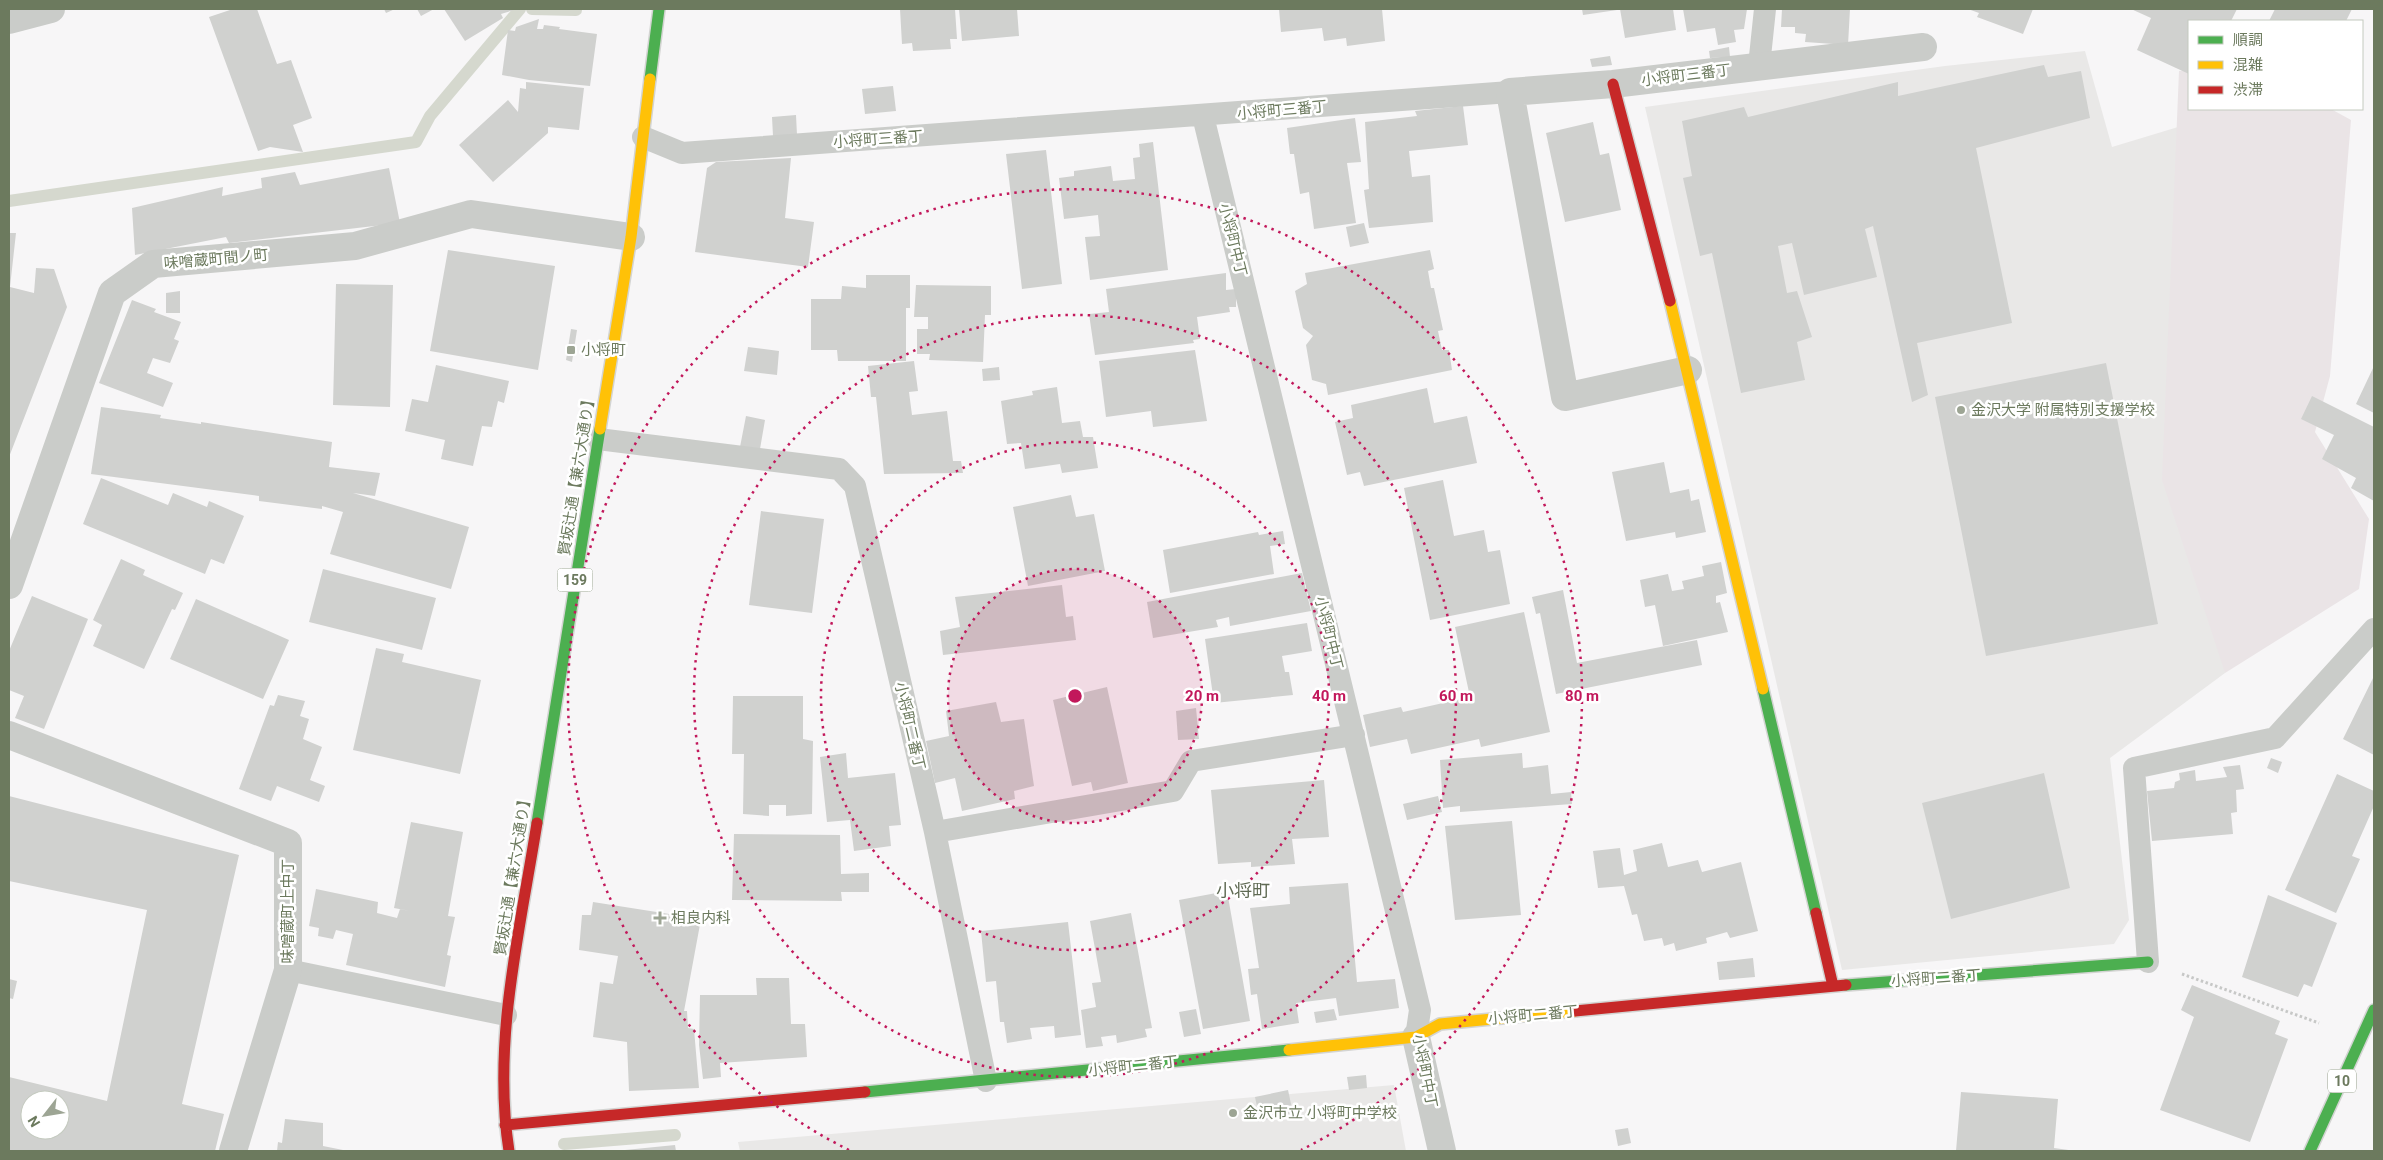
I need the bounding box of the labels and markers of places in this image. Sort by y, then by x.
place label: 小将町 [581,341,626,359]
marker: 小将町 [565,344,577,356]
place label: 金沢大学 附属特別支援学校 [1971,401,2155,419]
marker: 金沢大学 附属特別支援学校 [1955,404,1967,416]
centre of rings [1066,687,1084,705]
place label: 相良内科 [671,909,731,927]
marker: 相良内科 [653,911,667,925]
place label: 金沢市立 小将町中学校 [1243,1104,1397,1122]
marker: 金沢市立 小将町中学校 [1227,1107,1239,1119]

